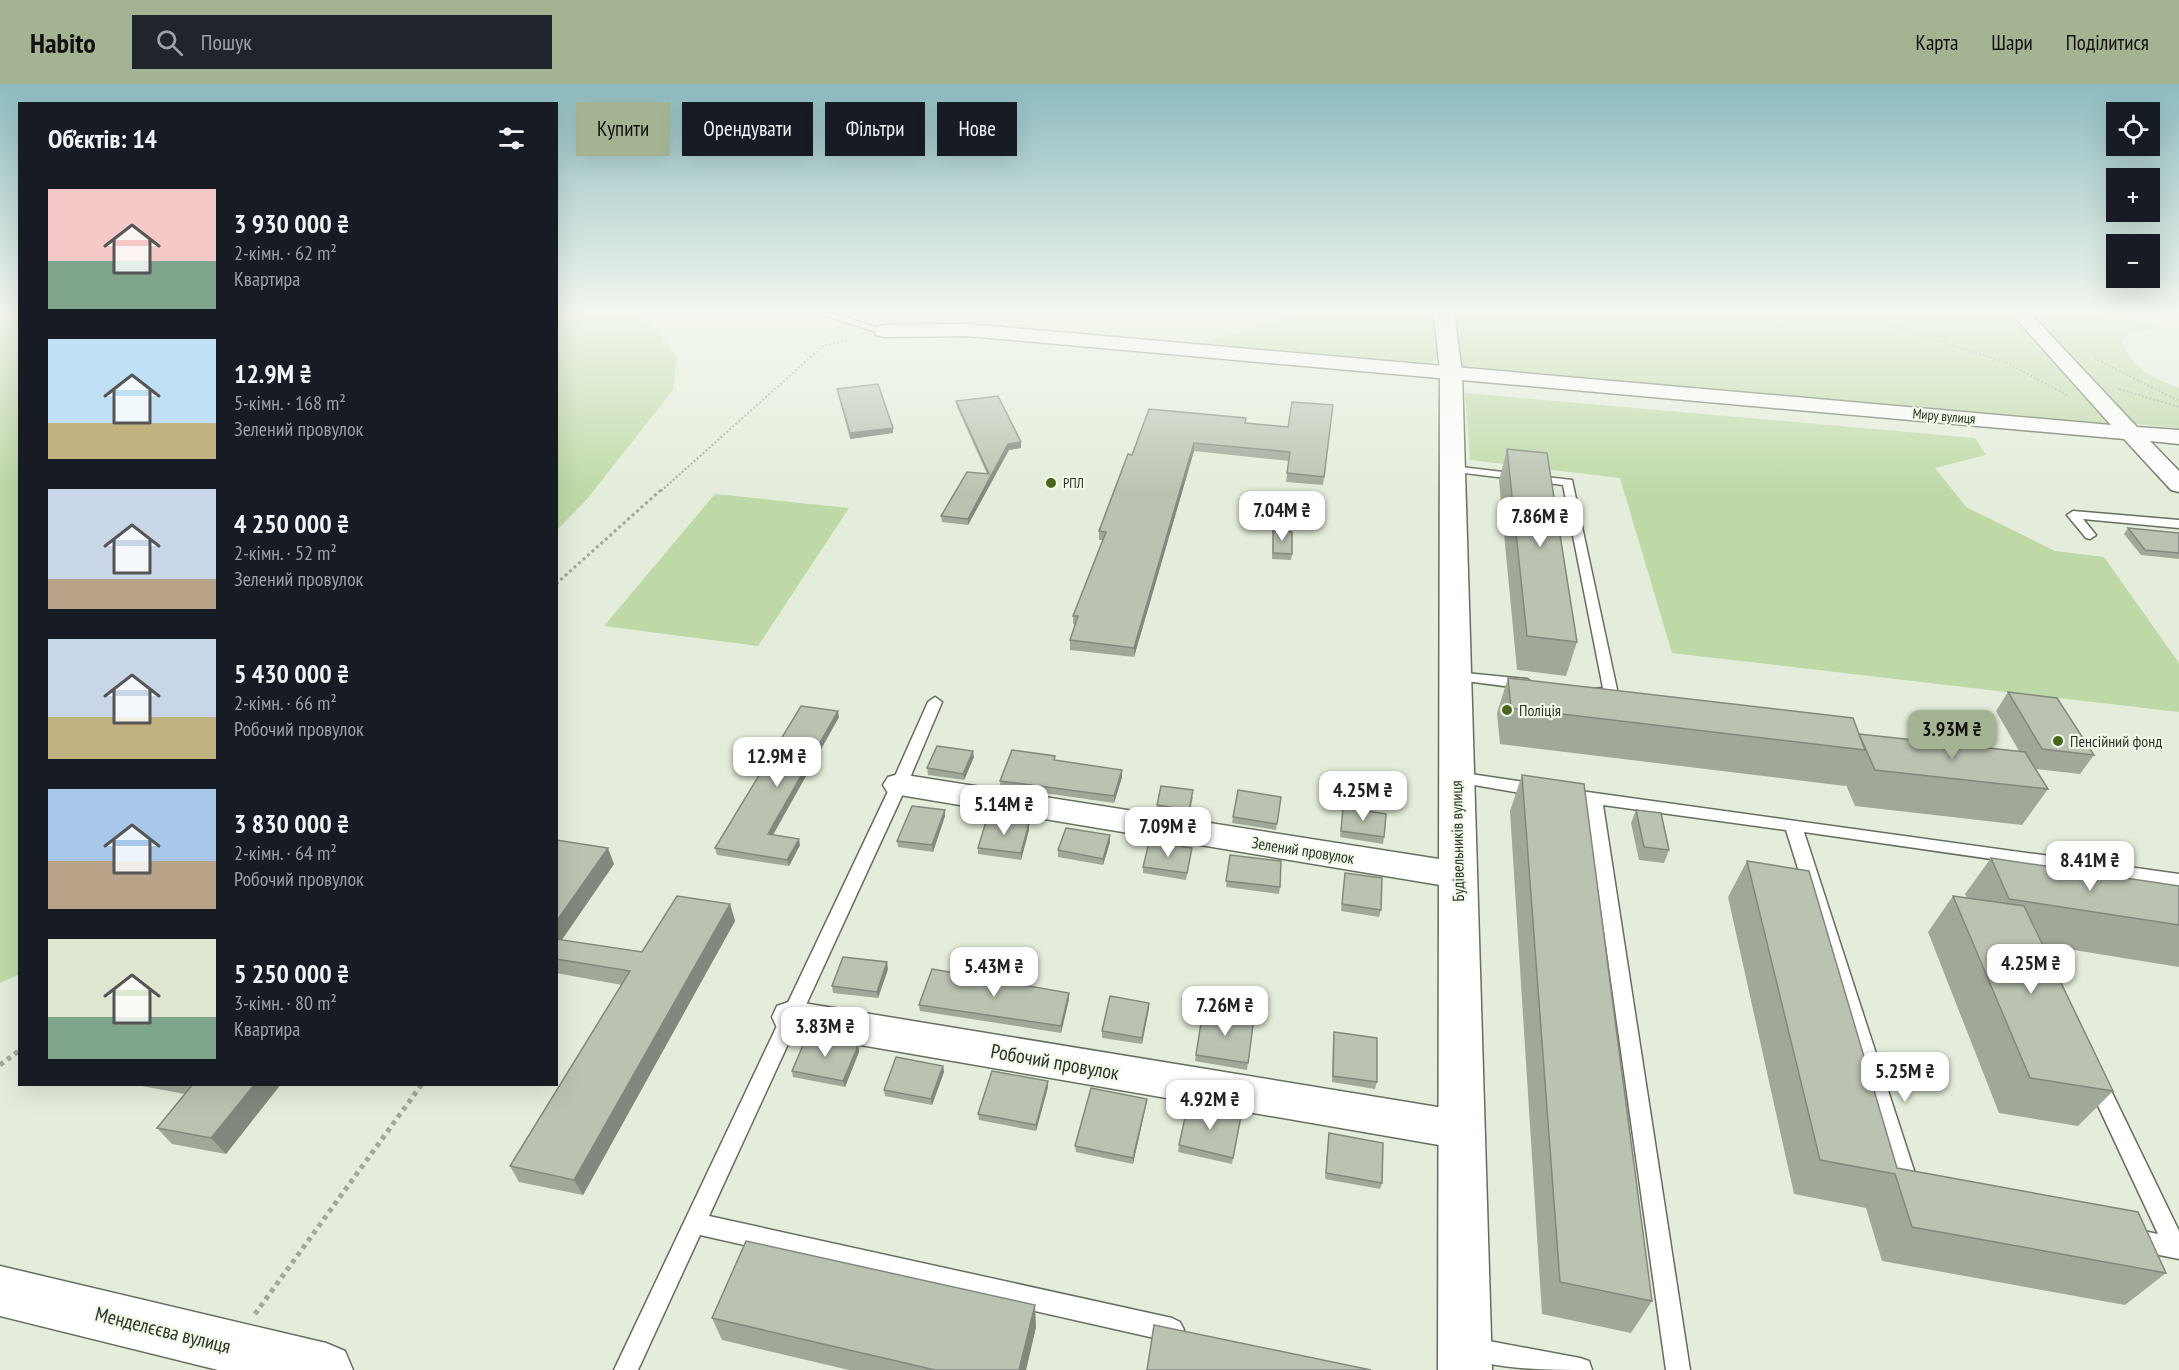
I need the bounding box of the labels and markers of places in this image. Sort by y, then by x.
place label: РПЛ [1063,474,1084,492]
marker: РПЛ [1044,476,1058,490]
pin: 7.04M ₴ [1227,491,1337,542]
pin: 7.86M ₴ [1485,497,1595,548]
place label: Поліція [1519,700,1561,720]
marker: Поліція [1500,703,1514,717]
pin: 3.93M ₴ [1897,710,2007,761]
place label: Пенсійний фонд [2070,731,2162,751]
marker: Пенсійний фонд [2051,734,2065,748]
pin: 12.9M ₴ [722,737,832,788]
pin: 4.25M ₴ [1308,771,1418,822]
pin: 5.14M ₴ [949,785,1059,836]
pin: 7.09M ₴ [1113,807,1223,858]
pin: 8.41M ₴ [2035,841,2145,892]
pin: 4.25M ₴ [1976,944,2086,995]
pin: 5.43M ₴ [939,947,1049,998]
pin: 7.26M ₴ [1170,986,1280,1037]
pin: 3.83M ₴ [770,1007,880,1058]
pin: 5.25M ₴ [1850,1052,1960,1103]
pin: 4.92M ₴ [1155,1080,1265,1131]

